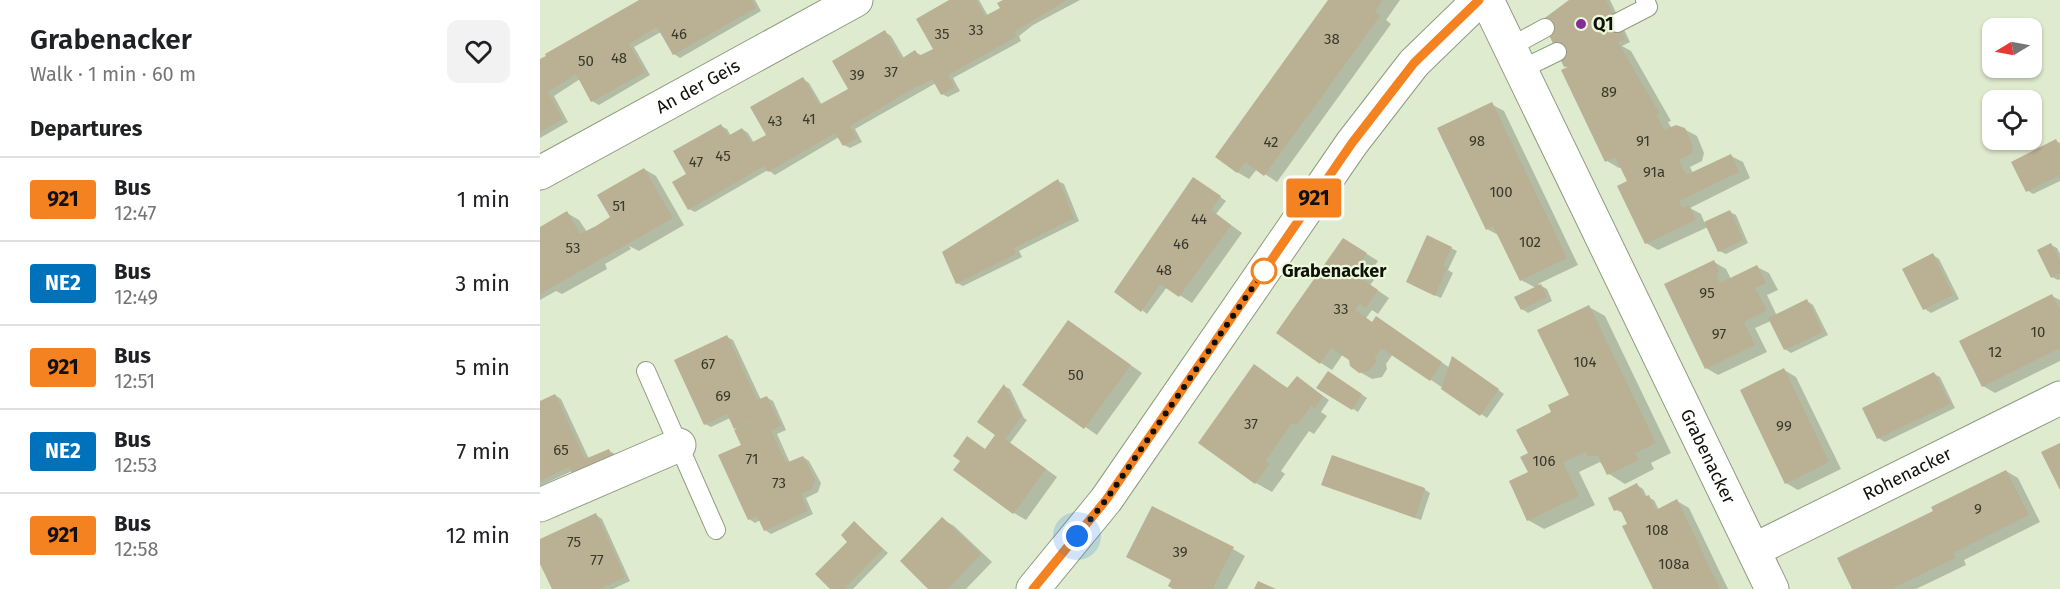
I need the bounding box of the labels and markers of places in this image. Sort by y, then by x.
place label: Q1 [1593,13,1614,35]
marker: Q1 [1574,17,1588,31]
marker: Grabenacker [1251,258,1277,284]
place label: Grabenacker [1282,260,1387,282]

